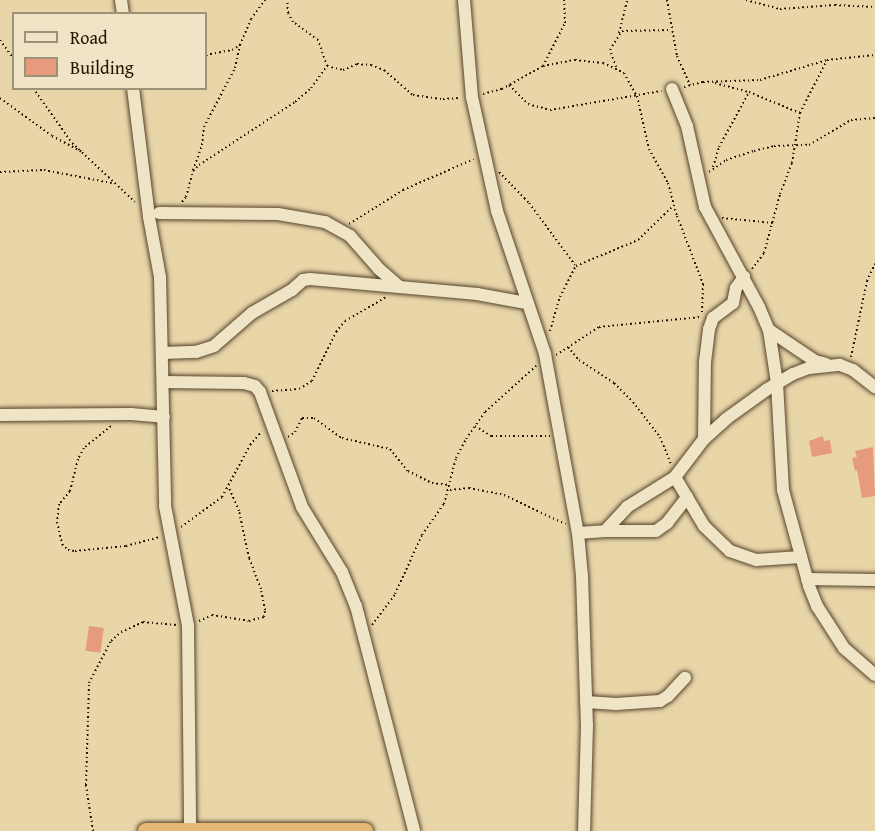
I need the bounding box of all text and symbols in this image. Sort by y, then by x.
legend [12,12,207,90]
text: Road [70,24,108,51]
text: Building [70,54,134,81]

